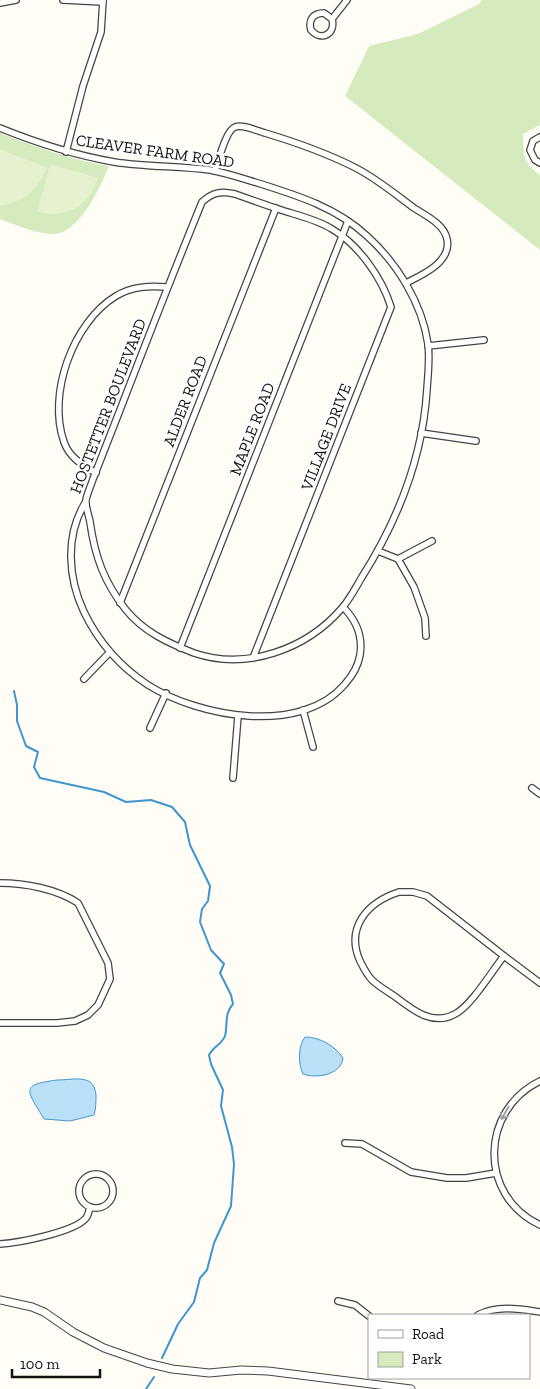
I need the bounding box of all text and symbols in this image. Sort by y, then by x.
street label: CLEAVER FARM ROAD [75,130,235,172]
street label: HOSTETTER BOULEVARD [66,316,150,496]
street label: ALDER ROAD [159,353,211,449]
street label: MAPLE ROAD [226,380,278,478]
street label: VILLAGE DRIVE [297,381,355,494]
one-way arrow [500,1106,510,1121]
legend [368,1314,530,1379]
text: Road [412,1325,445,1343]
scale bar [12,1346,100,1378]
text: Park [412,1350,442,1368]
text: 100 m [20,1355,59,1373]

